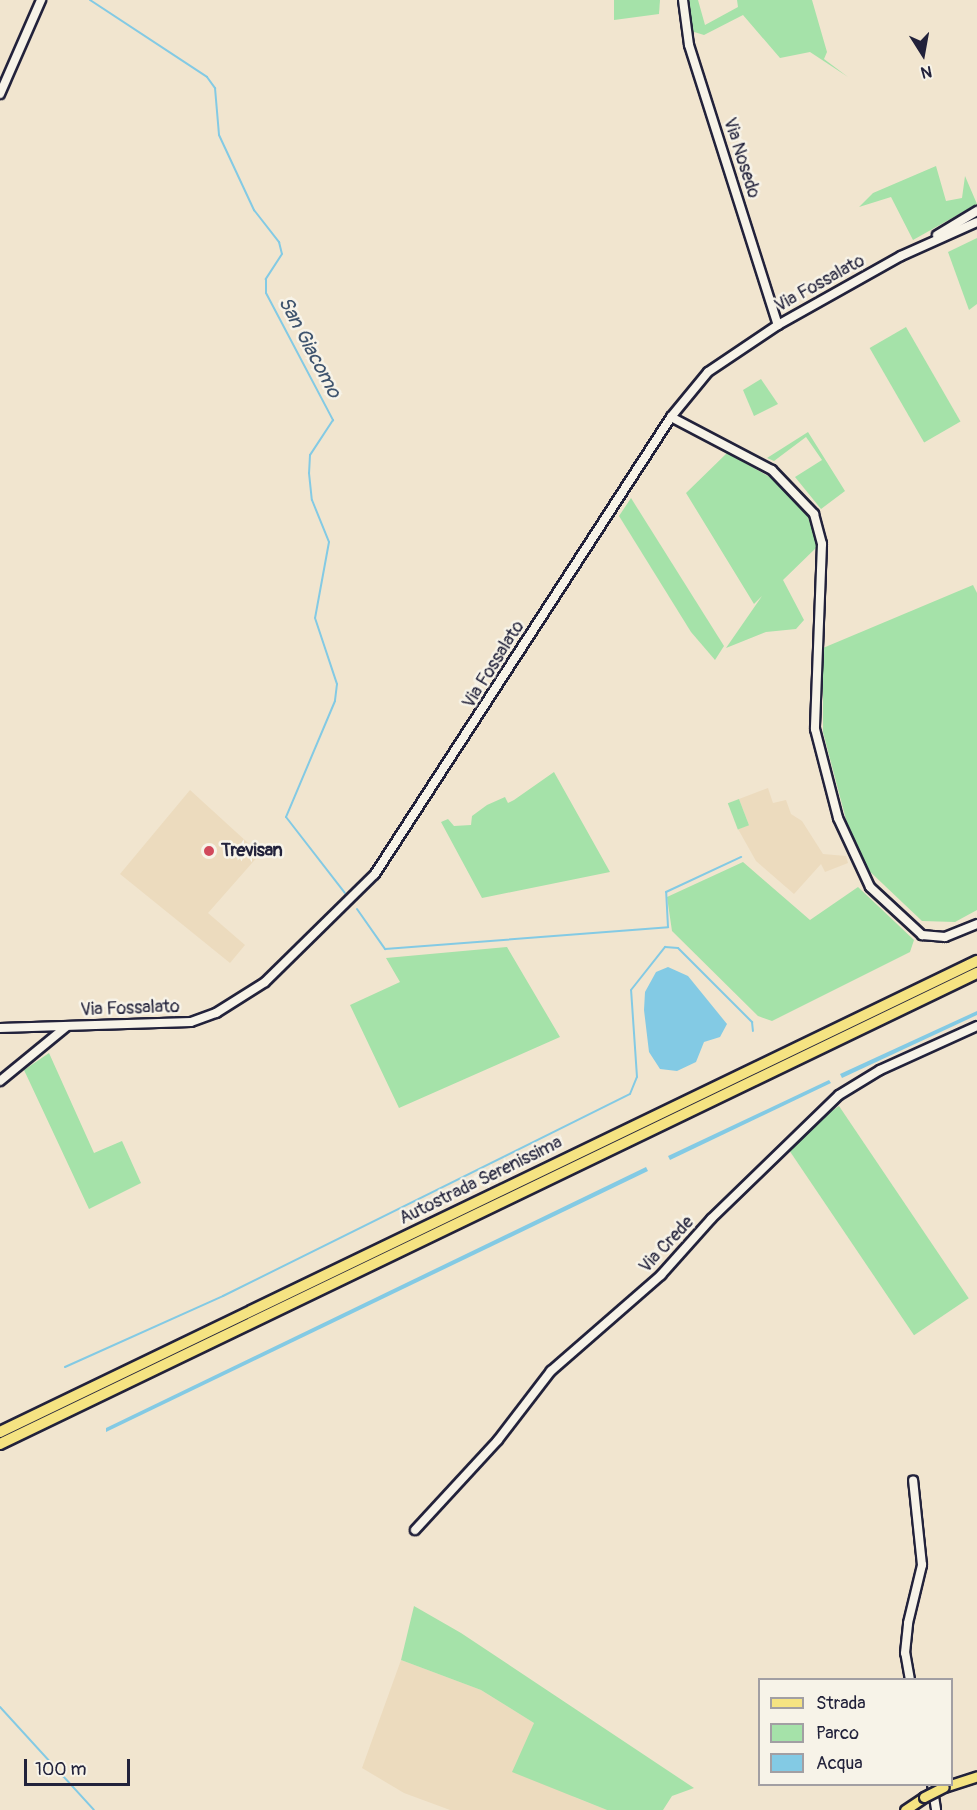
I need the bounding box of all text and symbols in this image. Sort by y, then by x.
north arrow [893,24,953,84]
text: N [919,61,934,83]
street label: Via Nosedo [718,115,764,201]
street label: Via Fossalato [771,250,869,318]
water label: San Giacomo [273,292,347,402]
street label: Via Fossalato [459,617,529,713]
place label: Trevisan [221,840,283,862]
marker: Trevisan [202,844,216,858]
street label: Via Fossalato [80,996,180,1022]
street label: Autostrada Serenissima [396,1132,566,1230]
street label: Via Crede [635,1212,699,1278]
legend [758,1678,953,1786]
text: Strada [816,1692,866,1715]
text: Parco [816,1722,859,1745]
scale bar [27,1747,134,1785]
text: Acqua [816,1752,863,1775]
text: 100 m [35,1758,87,1781]

